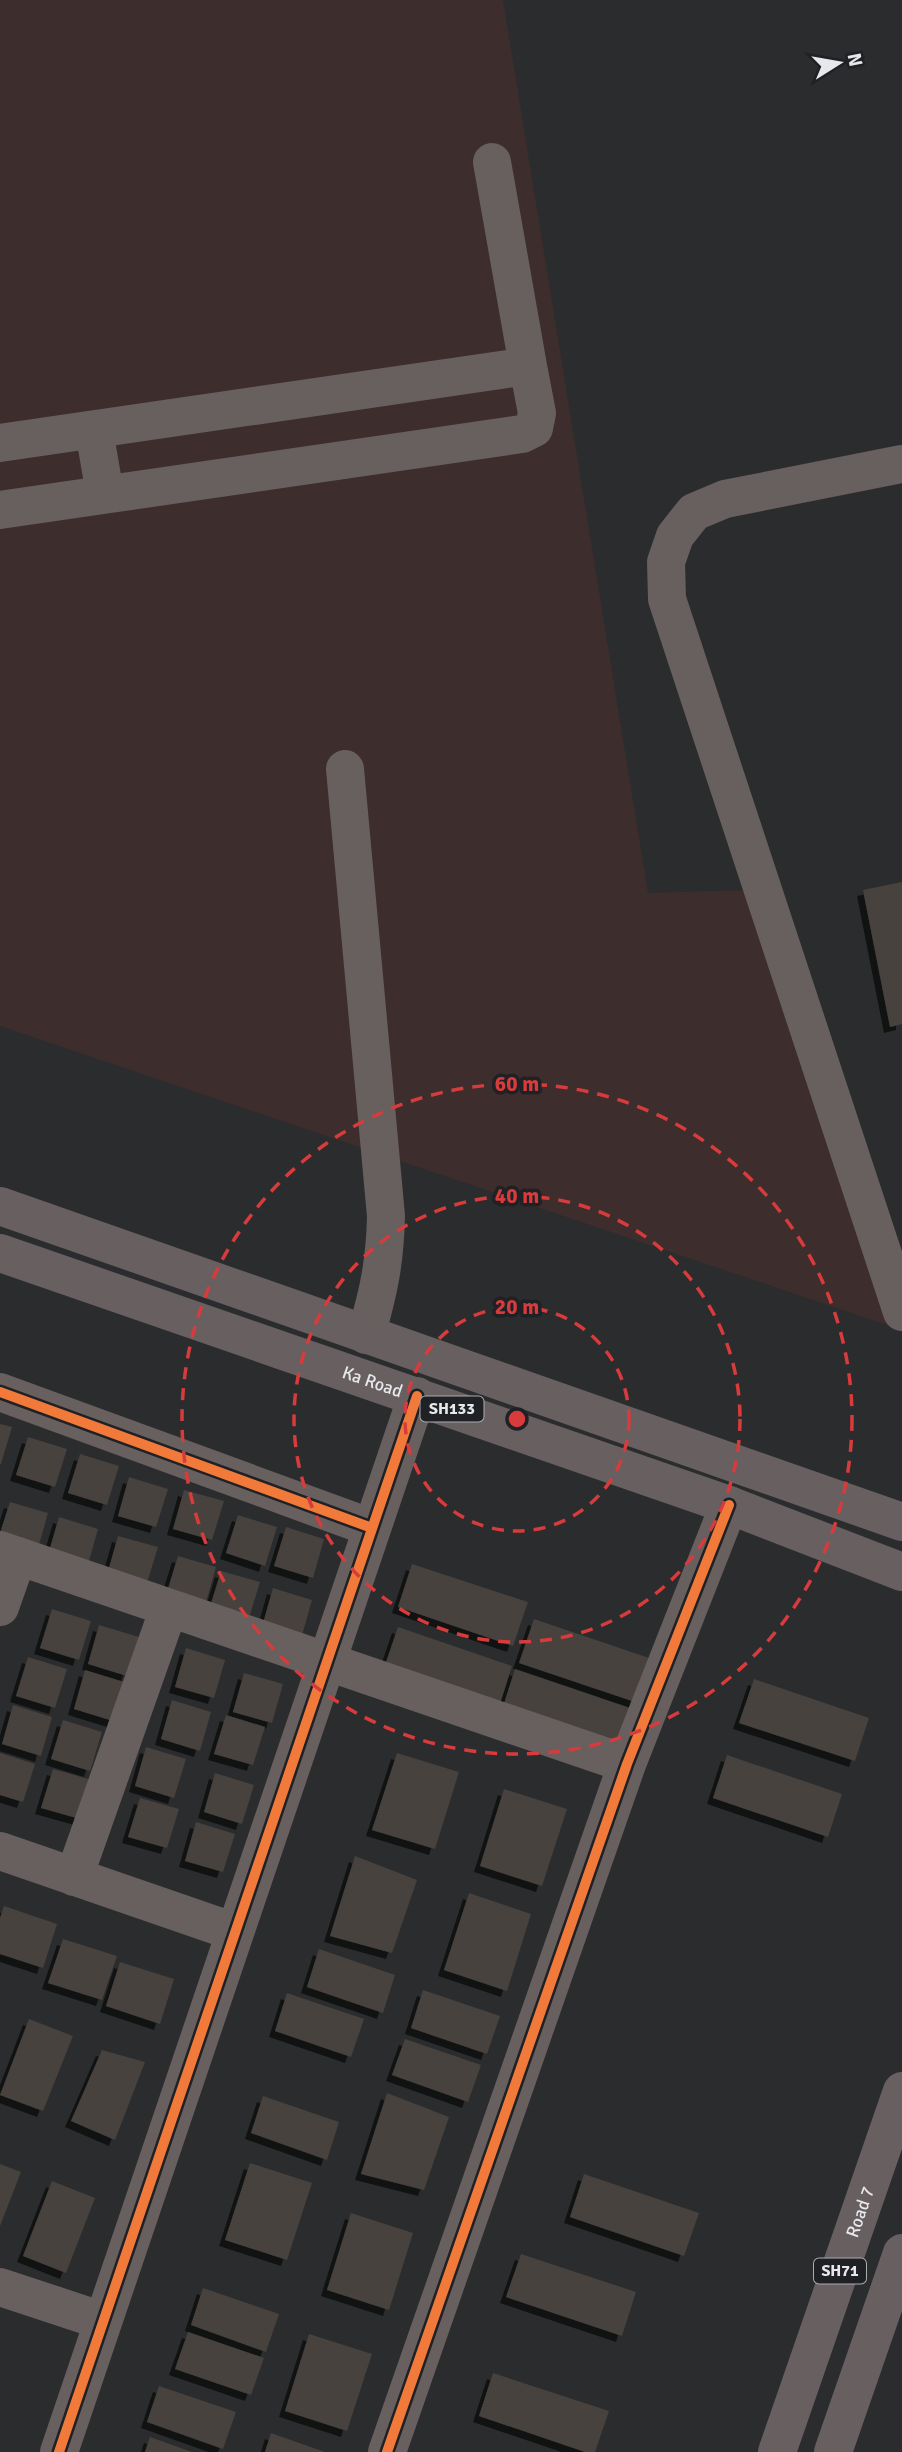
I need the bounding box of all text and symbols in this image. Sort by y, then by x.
north arrow [804,28,874,98]
text: N [842,51,868,69]
text: 60 m [495,1071,539,1097]
text: 40 m [495,1183,539,1209]
text: 20 m [495,1294,539,1320]
street label: Ka Road [339,1361,405,1402]
road number: SH133 [420,1396,484,1422]
centre of rings [505,1407,529,1431]
street label: Road 7 [841,2184,879,2240]
road number: SH71 [814,2258,866,2284]

